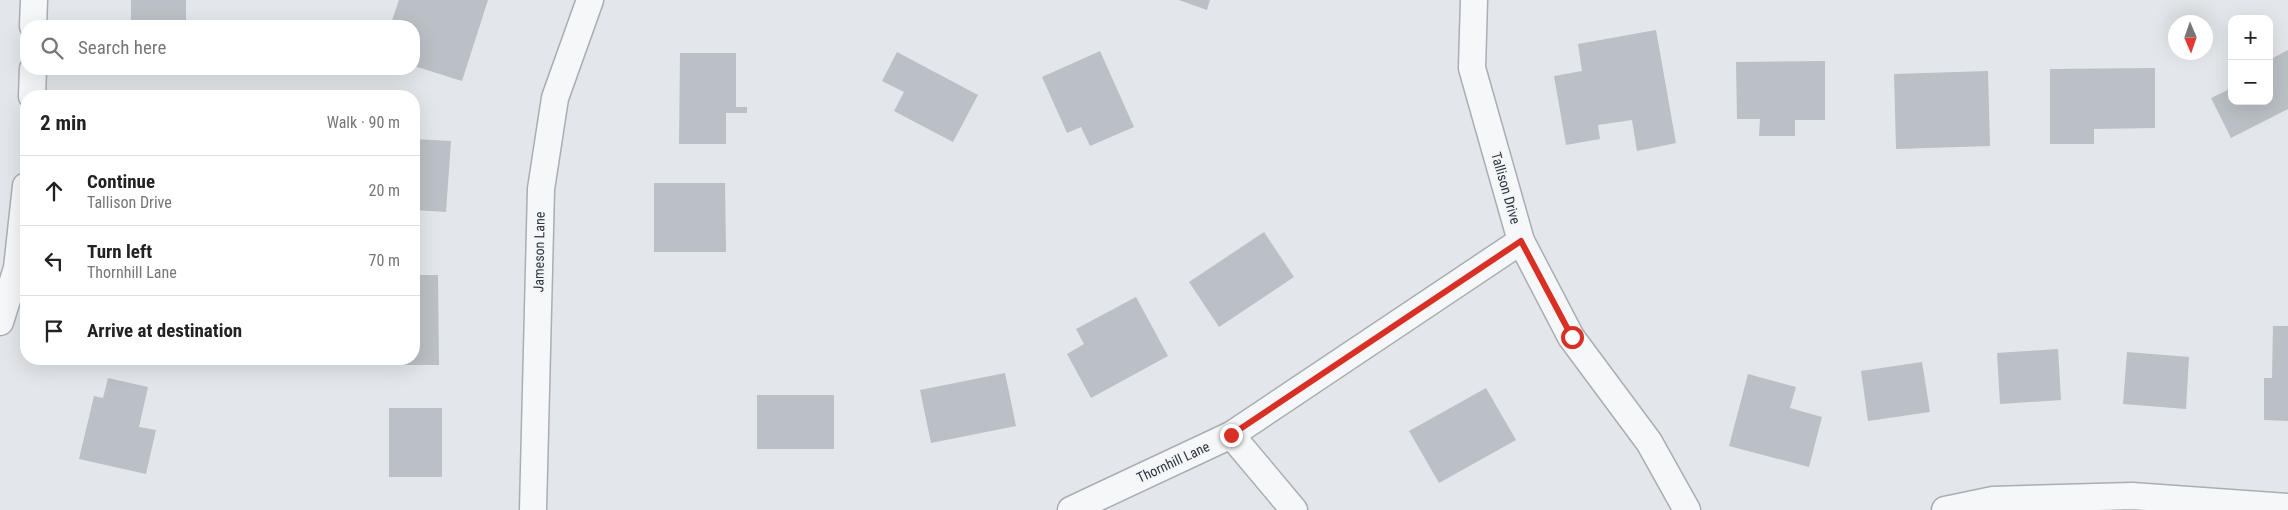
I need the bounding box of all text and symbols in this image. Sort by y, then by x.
north arrow [2168,15,2213,60]
map controls [2228,15,2273,105]
button: + [2228,15,2273,60]
search box [20,20,420,75]
icon: search [38,34,66,62]
text: Search here [78,36,166,59]
button: − [2228,60,2273,105]
text: 2 min [40,111,87,135]
text: Walk · 90 m [327,113,400,132]
street label: Tallison Drive [1488,150,1524,226]
text: Continue [87,170,155,193]
icon: ahead [40,177,68,205]
text: 20 m [368,181,400,200]
text: Tallison Drive [87,193,172,212]
street label: Jameson Lane [530,211,548,292]
text: Turn left [87,240,152,263]
icon: left [40,247,68,275]
text: 70 m [368,251,400,270]
text: Thornhill Lane [87,263,177,282]
icon: arrive [40,317,68,345]
text: Arrive at destination [87,319,242,342]
route start [1561,326,1584,349]
route end [1220,424,1243,447]
street label: Thornhill Lane [1134,438,1212,486]

